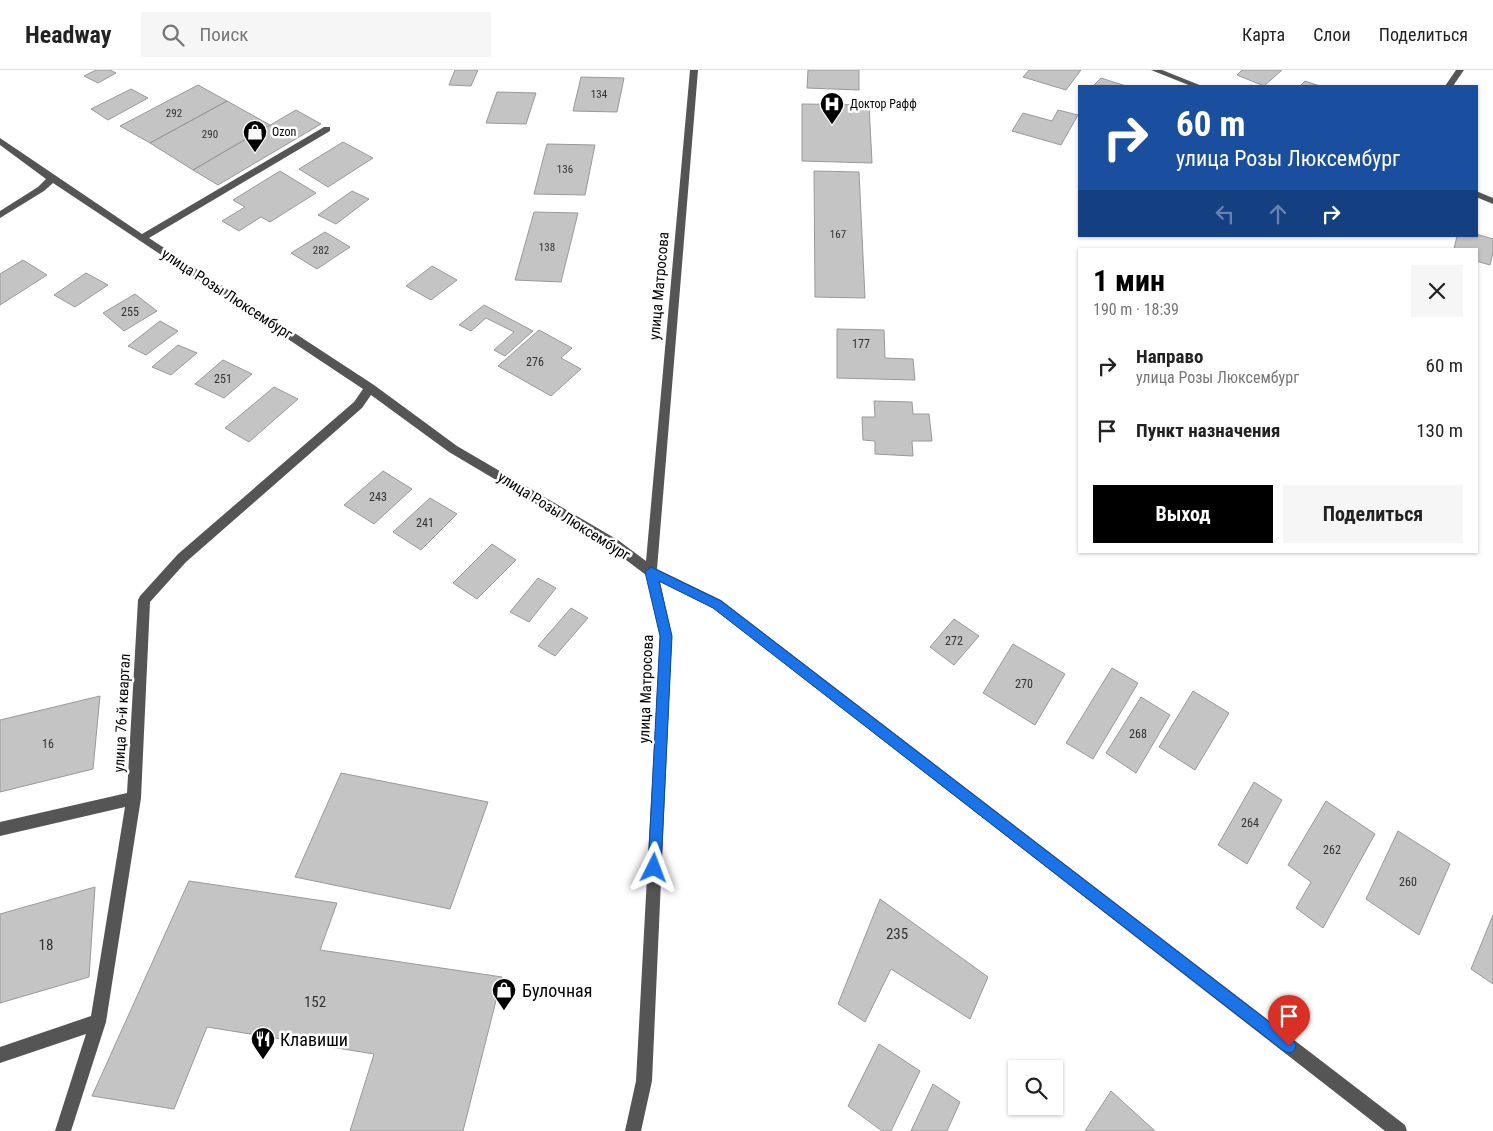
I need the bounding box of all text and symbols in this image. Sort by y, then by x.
search box [141,12,491,57]
text: Headway [25,21,111,49]
icon: search [159,21,187,49]
text: Поиск [199,23,248,46]
text: Карта [1242,24,1285,45]
text: Слои [1313,24,1351,45]
text: Поделиться [1379,24,1468,45]
house number: 134 [591,88,608,101]
hospital icon: Доктор Рафф [819,91,845,125]
place label: Доктор Рафф [850,97,917,111]
text: 60 m [1176,104,1245,145]
icon: right [1093,105,1158,170]
house number: 292 [166,107,182,120]
shop icon: Ozon [242,119,268,153]
place label: Ozon [272,125,296,139]
house number: 290 [202,128,218,141]
text: улица Розы Люксембург [1176,146,1400,171]
house number: 136 [557,163,573,176]
icon: left [1211,200,1239,228]
icon: ahead [1264,200,1292,228]
icon: right [1317,200,1345,228]
house number: 167 [830,228,846,241]
street label: улица Матросова [645,231,673,341]
house number: 138 [539,241,555,254]
house number: 282 [313,244,329,257]
street label: улица Розы Люксембург [158,245,296,343]
text: 1 мин [1093,263,1165,298]
button: close [1411,265,1463,317]
text: 190 m · 18:39 [1093,300,1179,319]
house number: 255 [121,305,139,319]
house number: 177 [852,337,870,351]
text: Направо [1136,345,1203,368]
icon: right [1093,352,1121,380]
text: 60 m [1426,354,1463,377]
house number: 276 [526,355,544,369]
text: улица Розы Люксембург [1136,368,1299,387]
house number: 251 [214,372,232,386]
icon: arrive [1093,417,1121,445]
text: Пункт назначения [1136,419,1280,442]
text: 130 m [1416,419,1463,442]
street label: улица Розы Люксембург [494,468,634,564]
button: Выход [1093,485,1273,543]
button: Поделиться [1283,485,1463,543]
house number: 243 [369,490,387,504]
house number: 241 [416,516,434,530]
street label: улица Матросова [635,634,657,744]
house number: 272 [945,634,963,648]
street label: улица 76-й квартал [110,653,134,773]
house number: 270 [1015,677,1033,691]
house number: 268 [1129,727,1147,741]
house number: 16 [42,737,54,751]
house number: 264 [1241,816,1259,830]
position arrow [627,841,679,893]
house number: 262 [1323,843,1341,857]
house number: 260 [1399,875,1417,889]
house number: 235 [886,925,908,943]
house number: 18 [39,936,53,954]
shop icon: Булочная [491,977,517,1011]
place label: Булочная [522,980,592,1001]
house number: 152 [304,993,326,1011]
pin [1268,995,1310,1046]
icon: arrive [1275,1002,1303,1030]
restaurant icon: Клавиши [250,1026,276,1060]
place label: Клавиши [280,1029,348,1050]
map controls [1008,1060,1063,1115]
button: search [1008,1060,1063,1115]

